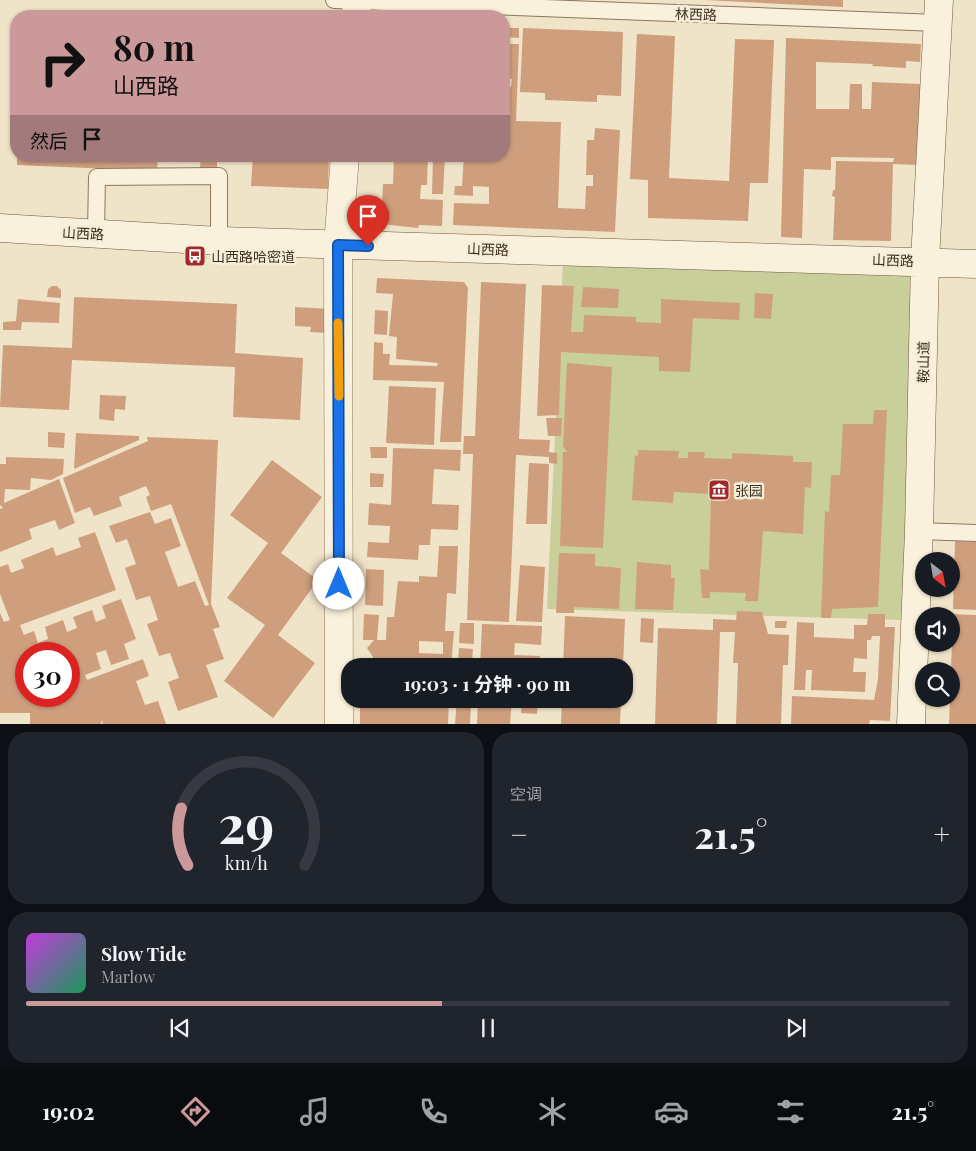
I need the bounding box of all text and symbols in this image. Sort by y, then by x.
street label: 林西路 [675,4,717,24]
text: 80 m [113,23,195,70]
icon: right [30,30,95,95]
text: 山西路 [113,70,179,100]
icon: arrive [78,125,106,153]
text: 然后 [30,127,68,153]
pin [347,195,389,246]
icon: arrive [354,202,382,230]
street label: 山西路 [62,222,104,244]
street label: 山西路 [467,239,509,259]
bus stop icon: 山西路哈密道 [183,244,207,268]
place label: 山西路哈密道 [211,247,295,266]
street label: 山西路 [872,250,914,270]
street label: 鞍山道 [913,341,933,383]
museum icon: 张园 [707,478,731,502]
place label: 张园 [735,481,763,500]
north arrow [915,552,960,598]
map controls [915,552,960,707]
position arrow [312,557,364,609]
button: sound [915,607,960,652]
speed limit sign: 30 [15,642,80,707]
button: search [915,662,960,707]
text: 19:03 · 1 分钟 · 90 m [403,670,571,696]
text: 空调 [510,783,542,804]
text: 29 [218,788,274,857]
text: 21.5° [694,808,767,859]
text: − [510,815,528,852]
text: + [934,815,950,852]
text: km/h [225,851,268,874]
text: Slow Tide [101,940,186,966]
text: Marlow [101,966,155,987]
icon: previous [166,1014,194,1042]
icon: pause [474,1014,502,1042]
icon: next [782,1014,810,1042]
icon: directions [178,1094,213,1129]
icon: music [297,1094,332,1129]
icon: phone [416,1094,451,1129]
icon: climate [535,1094,570,1129]
icon: car [654,1094,689,1129]
icon: filters [773,1094,808,1129]
text: 19:02 [42,1096,95,1126]
text: 21.5° [892,1096,934,1126]

